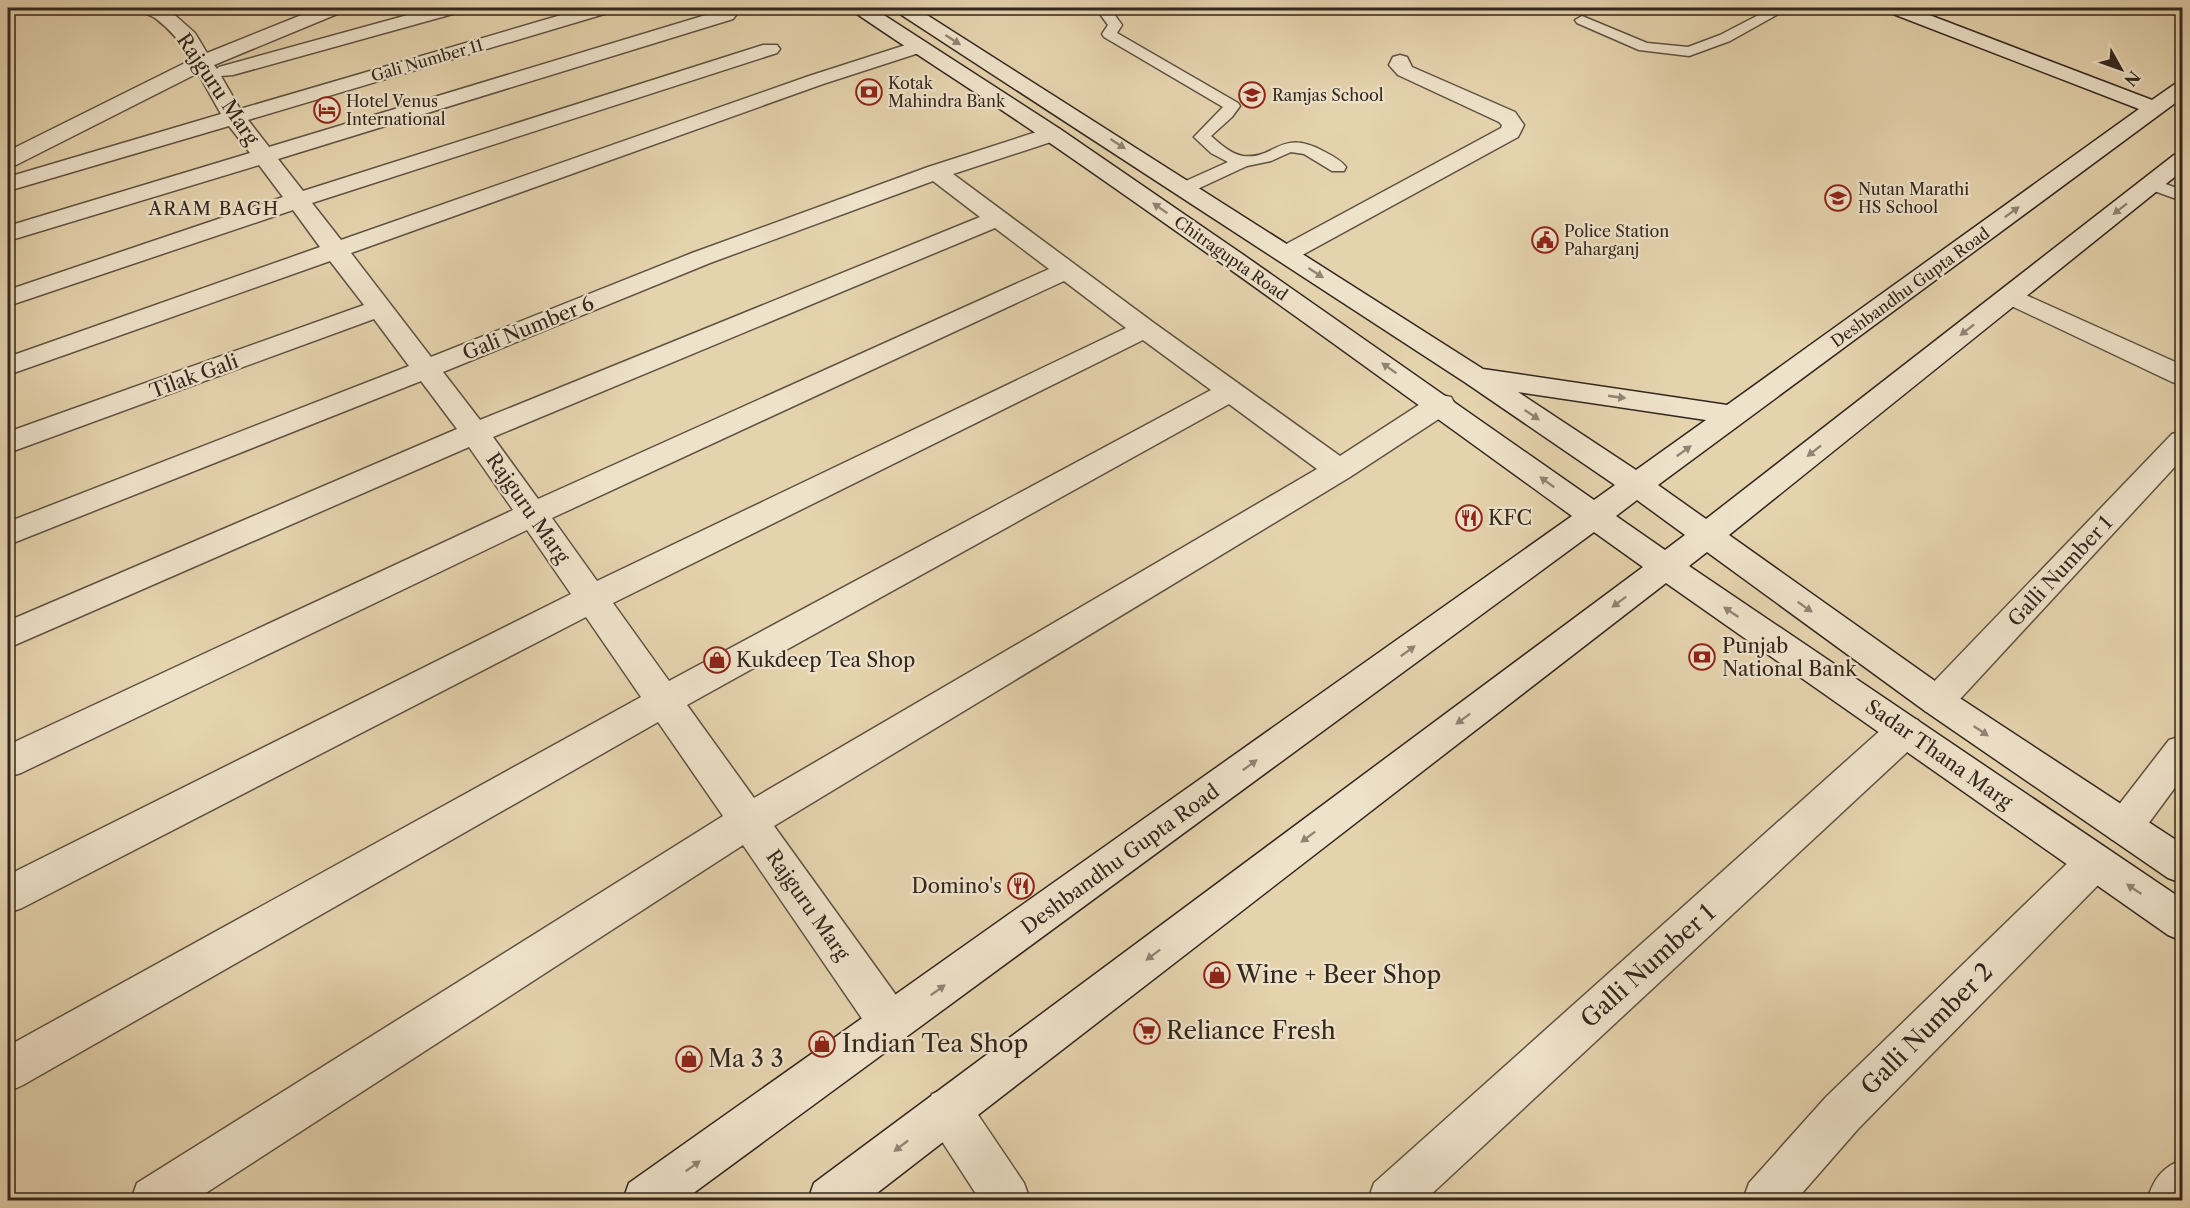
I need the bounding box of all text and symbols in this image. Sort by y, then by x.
street label: Rajguru Marg [172,29,264,150]
street label: Gali Number 11 [369,34,486,86]
one-way arrow [944,35,961,46]
north arrow [2091,39,2151,99]
text: N [2120,67,2145,90]
place label: Kotak Mahindra Bank [888,73,1006,111]
bank icon: Kotak Mahindra Bank [854,77,884,107]
school or university icon: Ramjas School [1237,80,1267,110]
place label: Ramjas School [1272,85,1384,105]
place label: Hotel Venus International [346,91,446,129]
hotel icon: Hotel Venus International [312,95,342,125]
one-way arrow [1109,139,1126,150]
place label: Nutan Marathi HS School [1858,179,1969,217]
school or university icon: Nutan Marathi HS School [1823,183,1853,213]
district label: ARAM BAGH [147,198,280,220]
one-way arrow [1151,203,1168,214]
one-way arrow [2112,203,2128,216]
one-way arrow [2004,207,2019,219]
street label: Chitragupta Road [1170,211,1292,305]
place label: Police Station Paharganj [1564,221,1669,259]
street label: Deshbandhu Gupta Road [1827,223,1993,351]
public building icon: Police Station Paharganj [1530,225,1560,255]
one-way arrow [1308,267,1324,279]
street label: Gali Number 6 [459,291,597,365]
one-way arrow [1959,324,1975,337]
street label: Tilak Gali [146,349,242,403]
one-way arrow [1381,362,1397,374]
one-way arrow [1608,393,1627,402]
one-way arrow [1524,409,1541,420]
one-way arrow [1806,444,1822,457]
one-way arrow [1676,445,1692,457]
street label: Rajguru Marg [481,448,575,568]
one-way arrow [1539,476,1555,488]
restaurant icon: KFC [1454,503,1484,533]
place label: KFC [1488,506,1532,530]
street label: Galli Number 1 [2003,510,2118,631]
one-way arrow [1611,595,1626,607]
one-way arrow [1796,601,1812,613]
one-way arrow [1724,606,1740,618]
place label: Punjab National Bank [1722,634,1858,681]
bank icon: Punjab National Bank [1687,642,1717,672]
shop icon: Kukdeep Tea Shop [702,645,732,675]
one-way arrow [1399,645,1415,657]
place label: Kukdeep Tea Shop [736,648,915,672]
street label: Sadar Thana Marg [1861,694,2017,814]
one-way arrow [1456,713,1471,725]
one-way arrow [1973,725,1989,737]
one-way arrow [1241,759,1257,771]
street label: Deshbandhu Gupta Road [1016,779,1224,939]
one-way arrow [1300,831,1316,844]
street label: Rajguru Marg [761,845,855,965]
restaurant icon: Domino's [1006,871,1036,901]
place label: Domino's [911,874,1002,898]
one-way arrow [2126,884,2142,895]
street label: Galli Number 1 [1575,898,1721,1033]
one-way arrow [1145,949,1161,961]
street label: Galli Number 2 [1855,957,1998,1100]
shop icon: Wine + Beer Shop [1202,960,1232,990]
place label: Wine + Beer Shop [1235,960,1441,989]
one-way arrow [931,984,946,996]
supermarket icon: Reliance Fresh [1132,1016,1162,1046]
place label: Reliance Fresh [1166,1016,1336,1045]
shop icon: Indian Tea Shop [807,1029,837,1059]
place label: Indian Tea Shop [842,1029,1028,1058]
shop icon: Ma 3 3 [674,1044,704,1074]
place label: Ma 3 3 [708,1044,784,1073]
one-way arrow [894,1140,910,1152]
one-way arrow [685,1160,701,1172]

